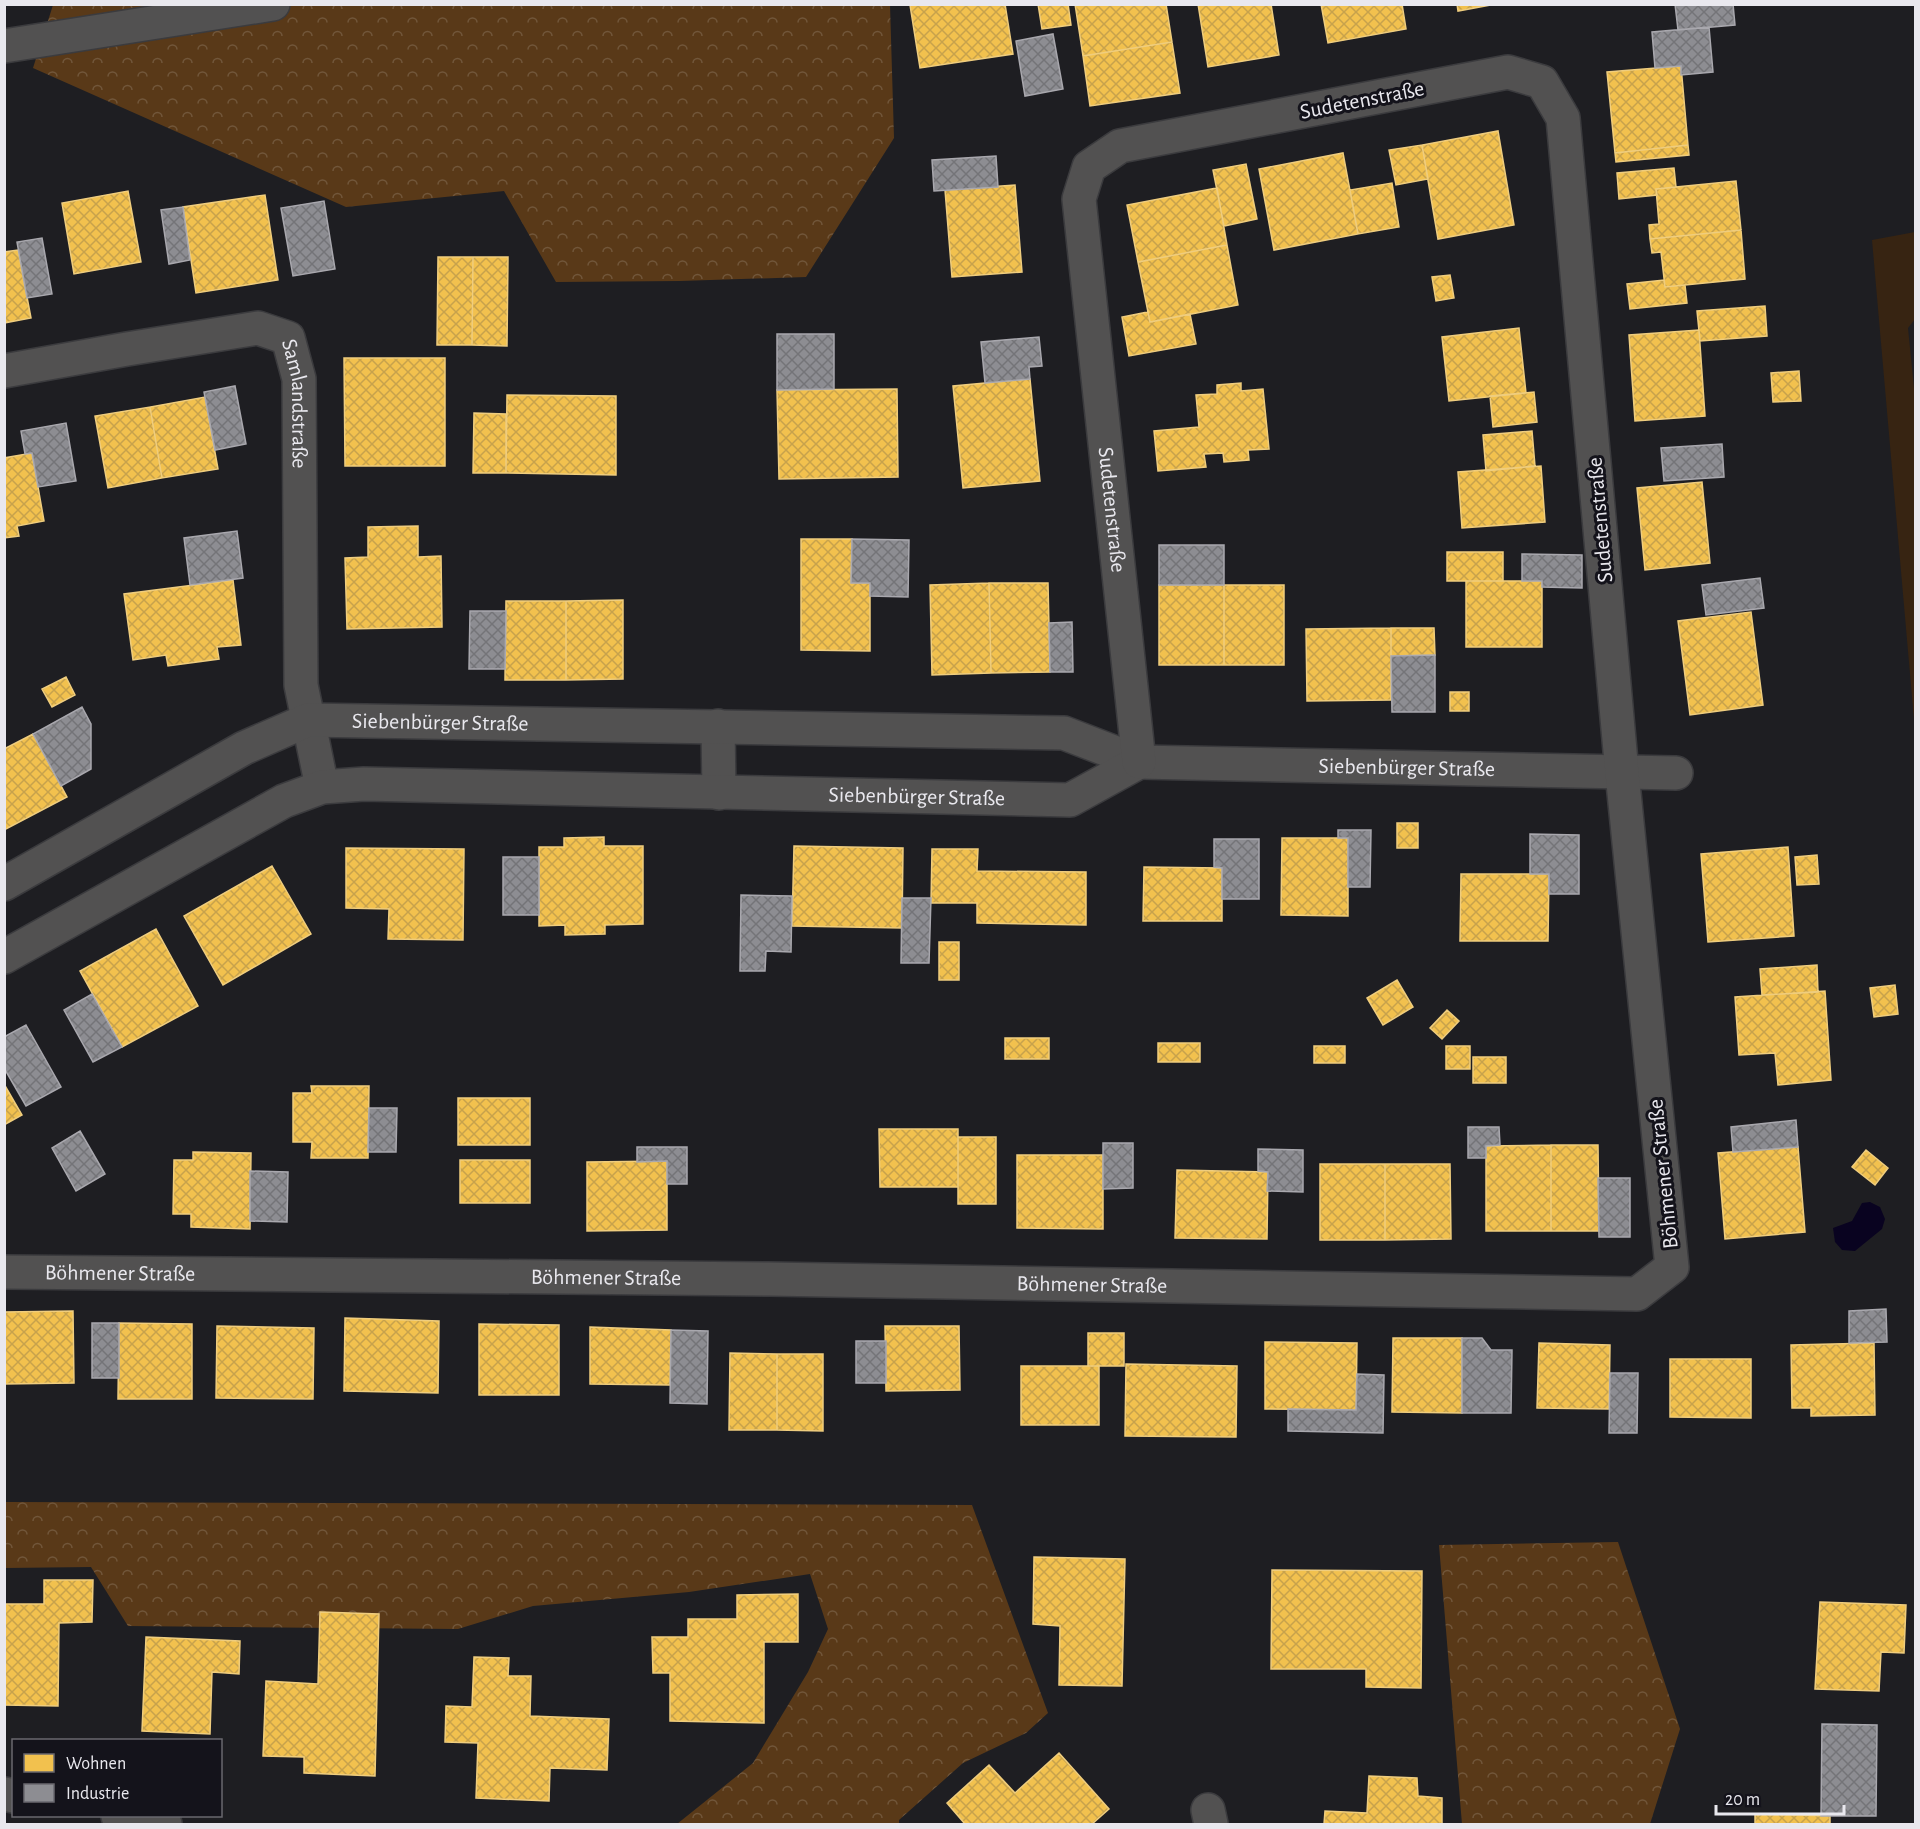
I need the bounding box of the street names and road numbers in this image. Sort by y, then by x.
street label: Sudetenstraße [1298,77,1426,123]
street label: Samlandstraße [278,337,311,469]
street label: Sudetenstraße [1094,446,1130,573]
street label: Sudetenstraße [1584,456,1616,584]
street label: Siebenbürger Straße [352,710,529,735]
street label: Siebenbürger Straße [1318,755,1495,780]
street label: Siebenbürger Straße [828,784,1005,810]
street label: Böhmener Straße [1644,1098,1682,1250]
street label: Böhmener Straße [45,1261,195,1285]
street label: Böhmener Straße [531,1266,681,1289]
street label: Böhmener Straße [1016,1272,1167,1297]

